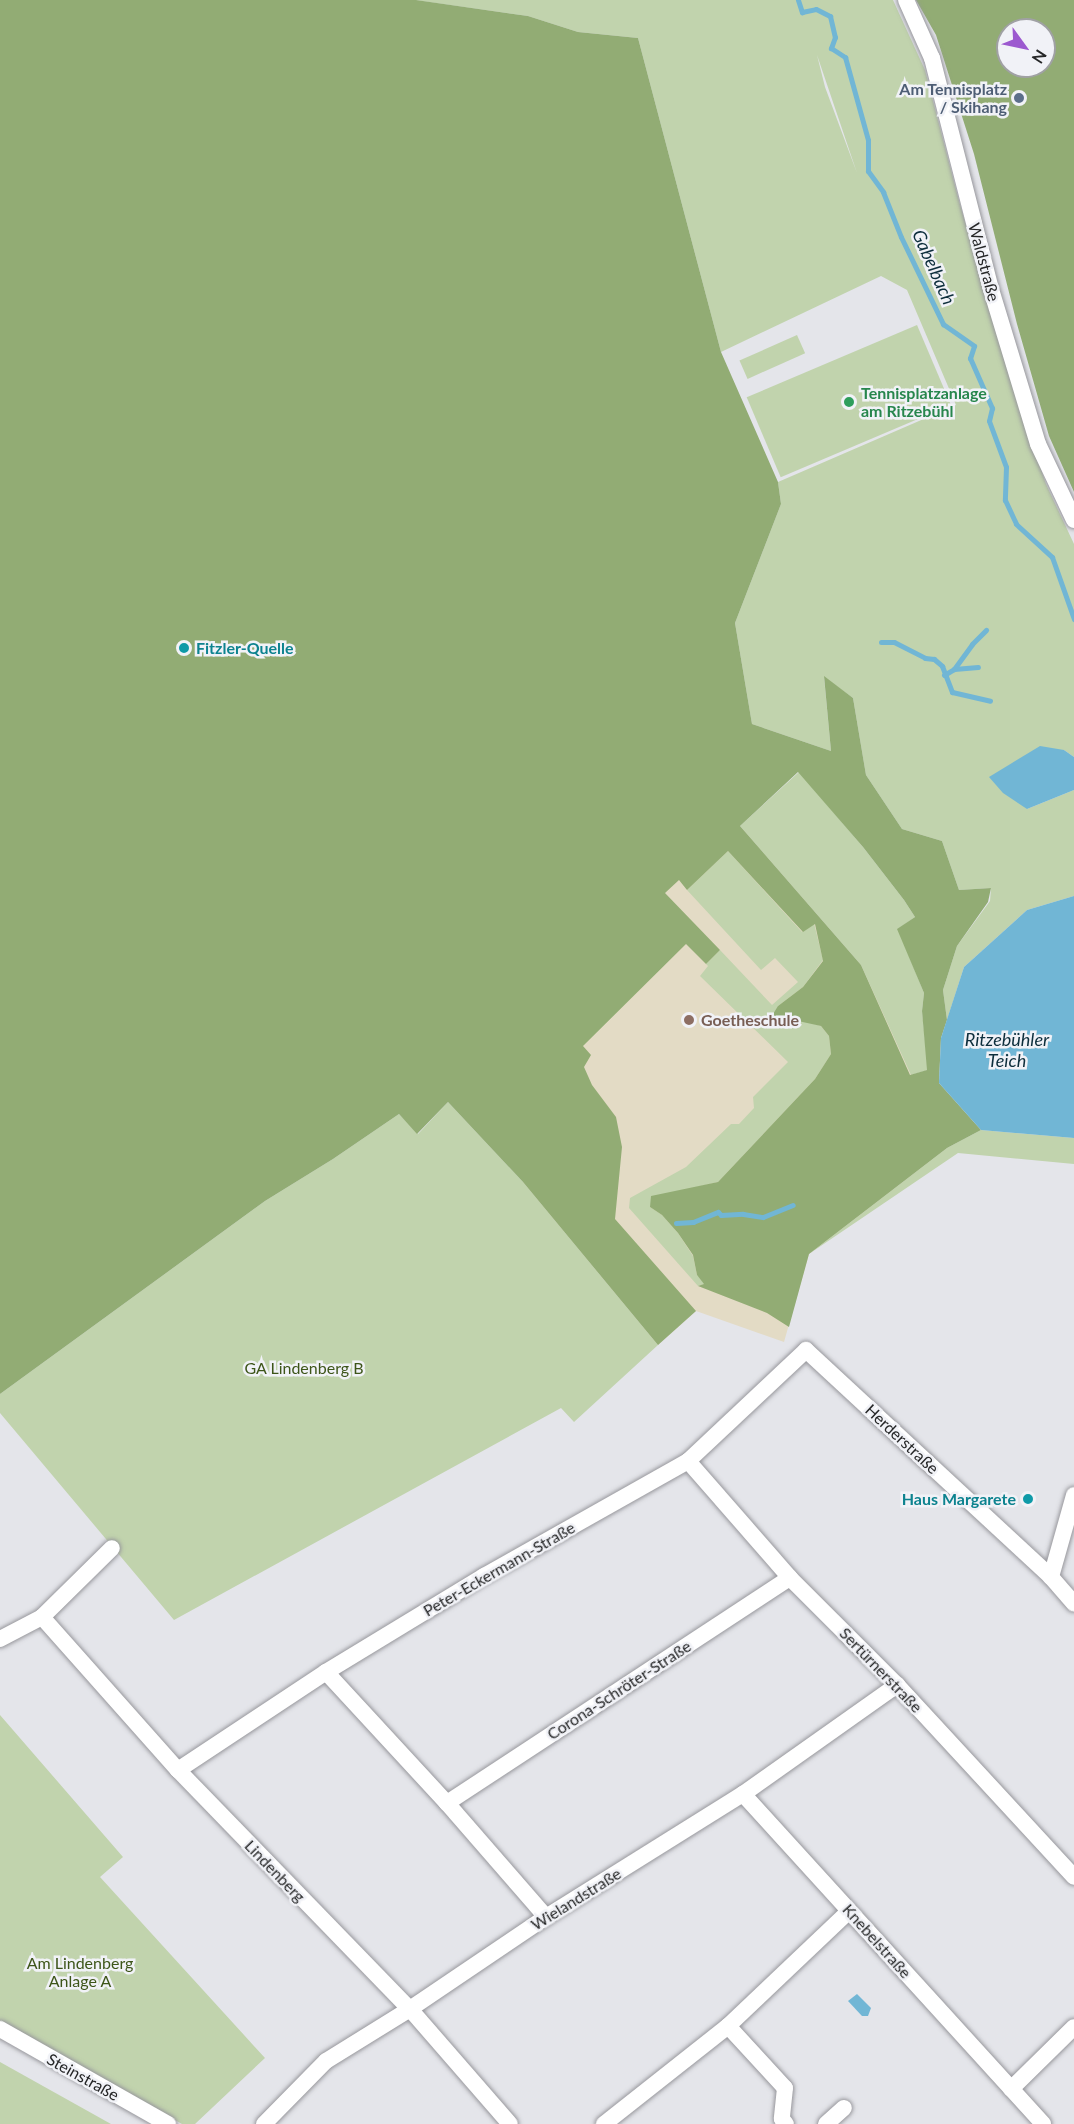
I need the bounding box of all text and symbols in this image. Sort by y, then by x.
north arrow [996,18,1056,78]
text: N [1029,47,1051,67]
place label: Am Tennisplatz / Skihang [899,79,1007,117]
marker: Am Tennisplatz / Skihang [1012,91,1026,105]
street label: Waldstraße [964,221,1004,303]
water label: Gabelbach [908,226,960,308]
place label: Tennisplatzanlage am Ritzebühl [861,383,987,421]
marker: Tennisplatzanlage am Ritzebühl [842,395,856,409]
place label: Fitzler-Quelle [196,638,294,658]
marker: Fitzler-Quelle [177,641,191,655]
place label: Goetheschule [701,1010,799,1030]
marker: Goetheschule [682,1013,696,1027]
water label: Ritzebühler Teich [965,1029,1049,1072]
park label: GA Lindenberg B [244,1358,364,1378]
street label: Herderstraße [861,1400,943,1478]
place label: Haus Margarete [902,1489,1016,1509]
marker: Haus Margarete [1021,1492,1035,1506]
street label: Peter-Eckermann-Straße [420,1518,578,1620]
street label: Sertürnerstraße [836,1624,926,1716]
street label: Corona-Schröter-Straße [543,1636,695,1744]
street label: Lindenberg [241,1836,309,1906]
street label: Wielandstraße [527,1864,625,1934]
street label: Knebelstraße [839,1900,915,1982]
park label: Am Lindenberg Anlage A [27,1953,133,1991]
street label: Steinstraße [44,2049,122,2105]

